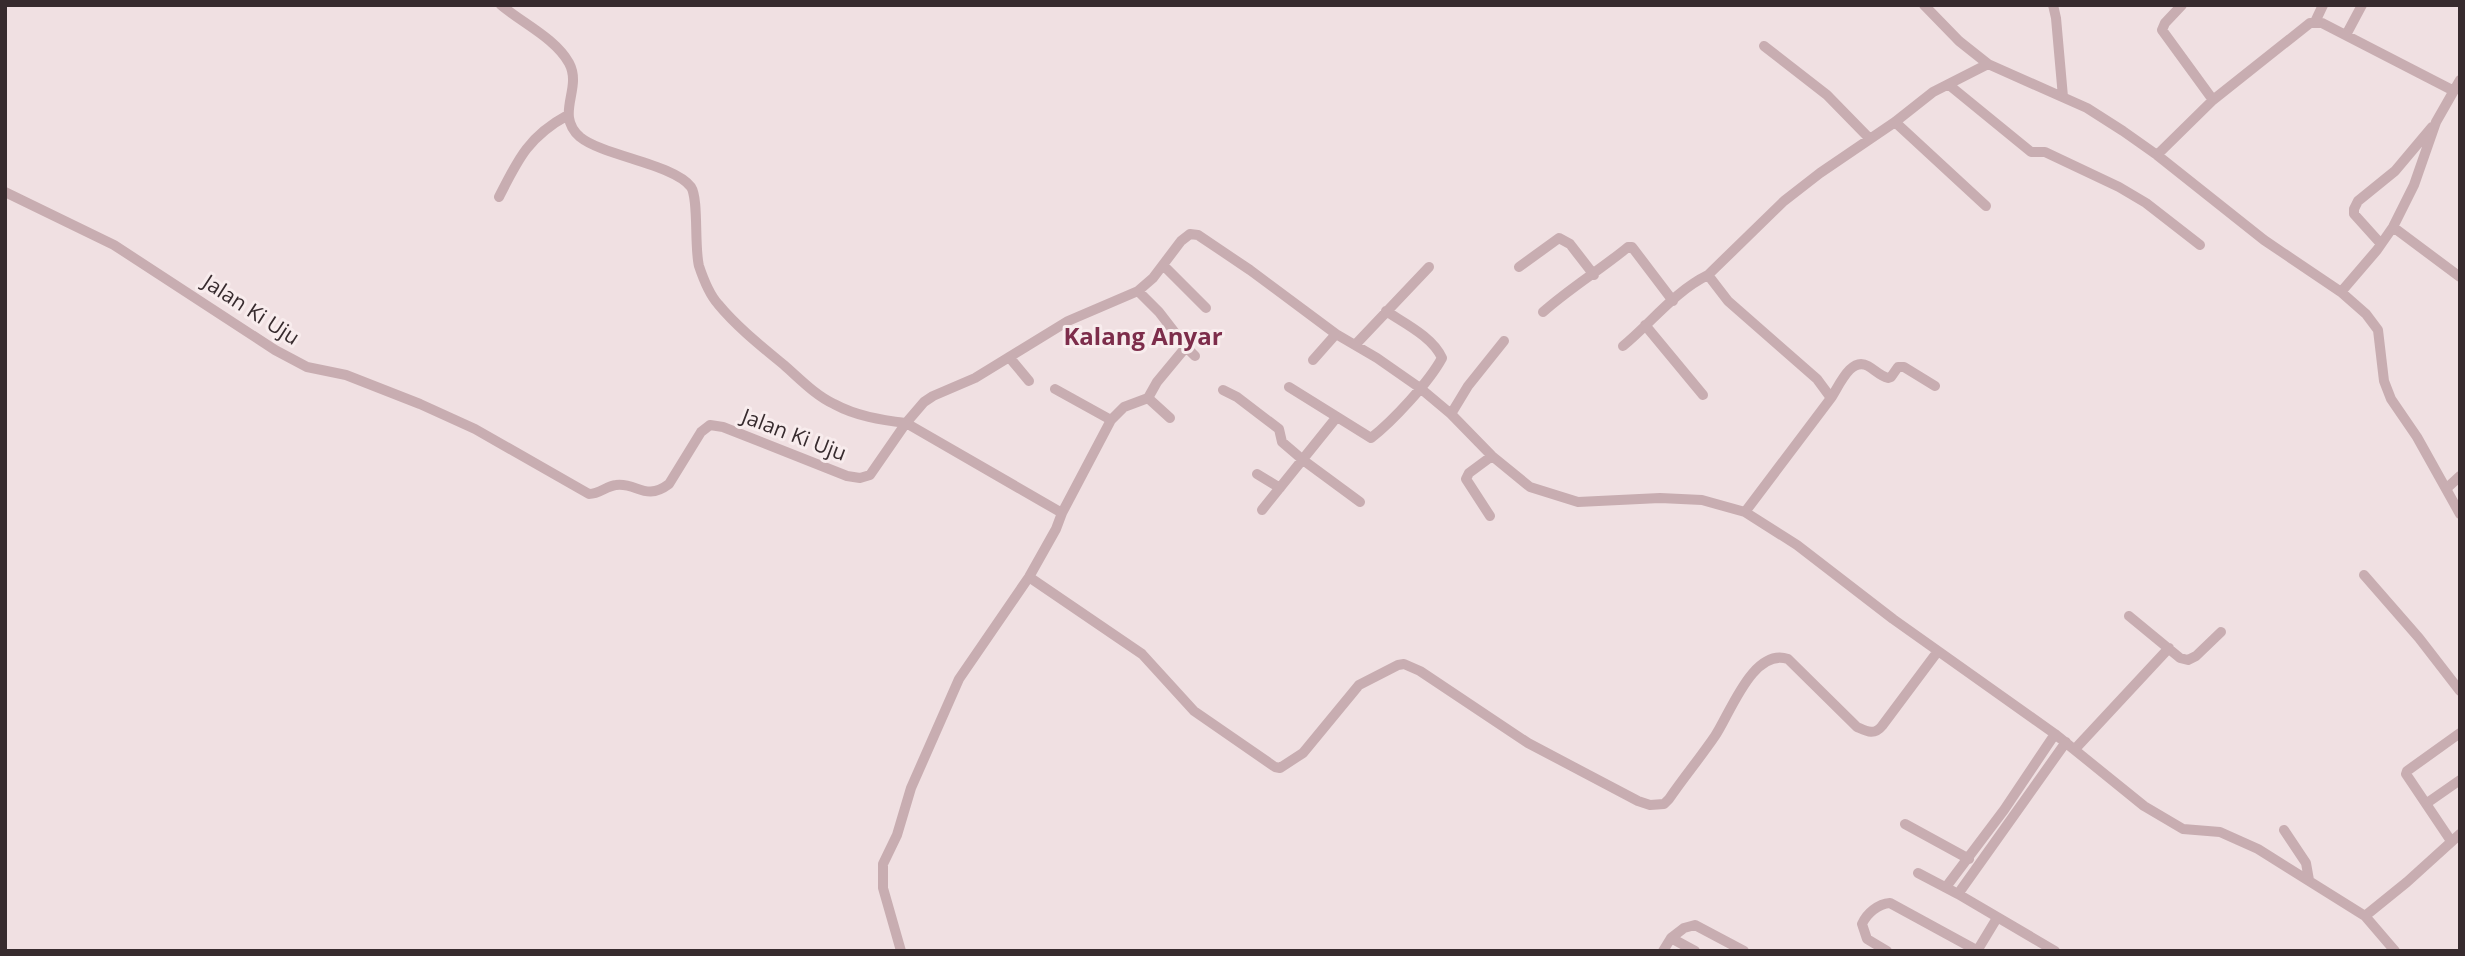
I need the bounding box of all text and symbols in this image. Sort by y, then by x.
street label: Jalan Ki Uju [196,266,305,351]
district label: Kalang Anyar [1063,319,1223,352]
street label: Jalan Ki Uju [736,401,851,467]

